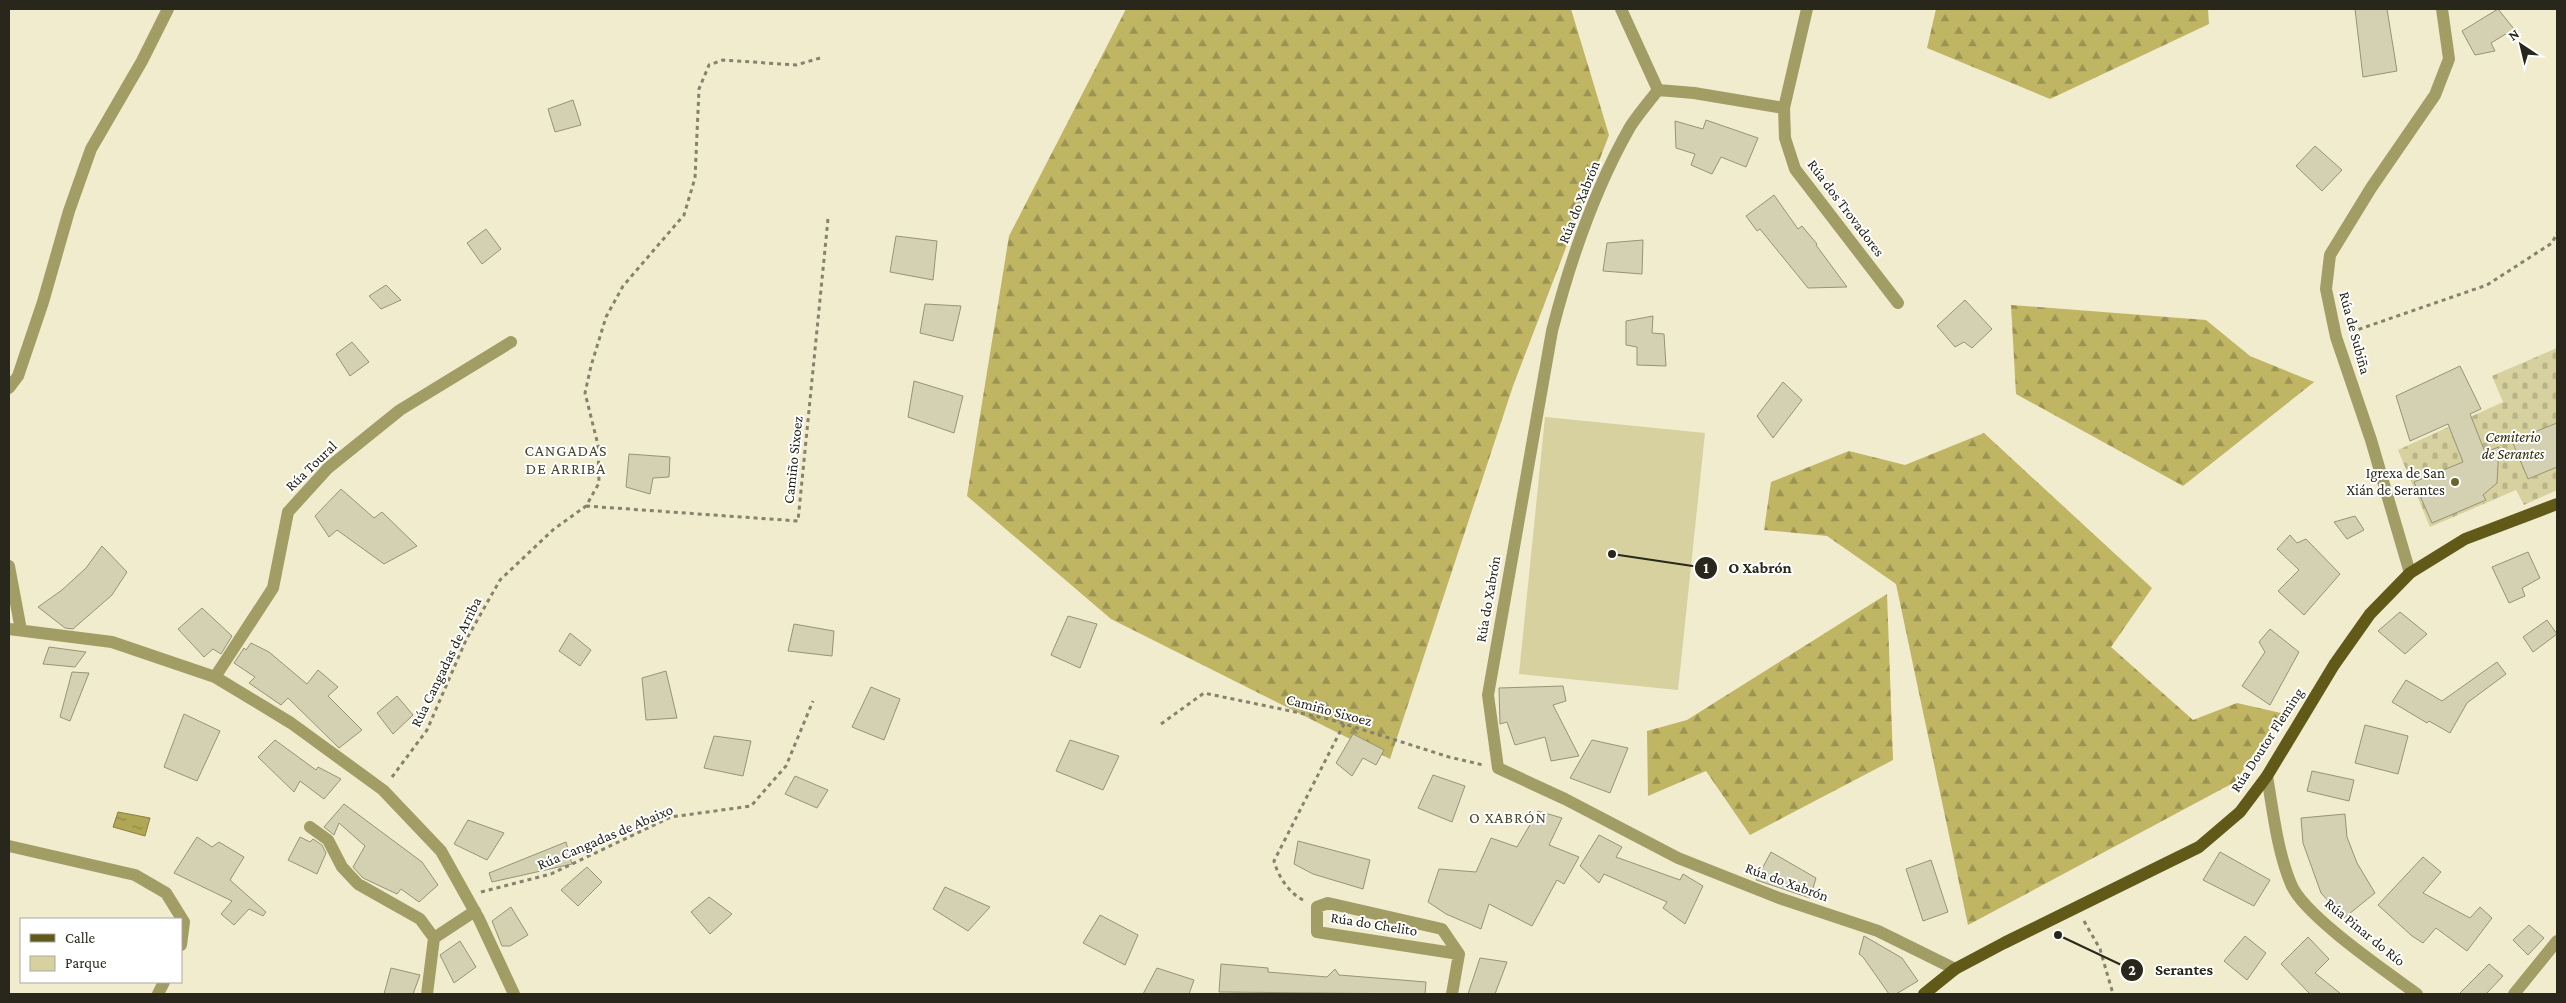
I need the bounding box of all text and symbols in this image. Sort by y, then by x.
north arrow [2496,20,2546,70]
text: N [2505,25,2522,44]
street label: Rúa dos Trovadores [1804,156,1888,260]
street label: Rúa do Xabrón [1555,158,1603,246]
street label: Rúa de Subiña [2336,290,2374,376]
street label: Camiño Sixoez [780,415,806,505]
park label: Cemiterio de Serantes [2482,429,2545,462]
street label: Rúa Toural [282,438,340,494]
district label: CANGADAS DE ARRIBA [524,442,608,477]
place label: Igrexa de San Xián de Serantes [2346,465,2445,498]
marker: Igrexa de San Xián de Serantes [2449,476,2461,488]
callout: O Xabrón [1693,552,1802,583]
street label: Rúa do Xabrón [1473,555,1503,643]
text: O Xabrón [1728,559,1792,576]
text: 1 [1703,560,1709,576]
street label: Rúa Cangadas de Arriba [408,594,485,730]
street label: Rúa Doutor Fleming [2227,685,2307,796]
street label: Camiño Sixoez [1284,691,1374,729]
street label: Rúa Cangadas de Abaixo [535,801,676,874]
district label: O XABRÓN [1469,809,1547,826]
street label: Rúa do Xabrón [1743,860,1831,904]
street label: Rúa Pinar do Río [2322,895,2408,969]
street label: Rúa do Chelito [1329,909,1419,939]
legend [20,918,182,983]
text: Calle [65,930,96,946]
callout: Serantes [2120,954,2223,985]
text: Parque [65,955,107,972]
text: Serantes [2155,961,2214,978]
text: 2 [2128,962,2136,978]

